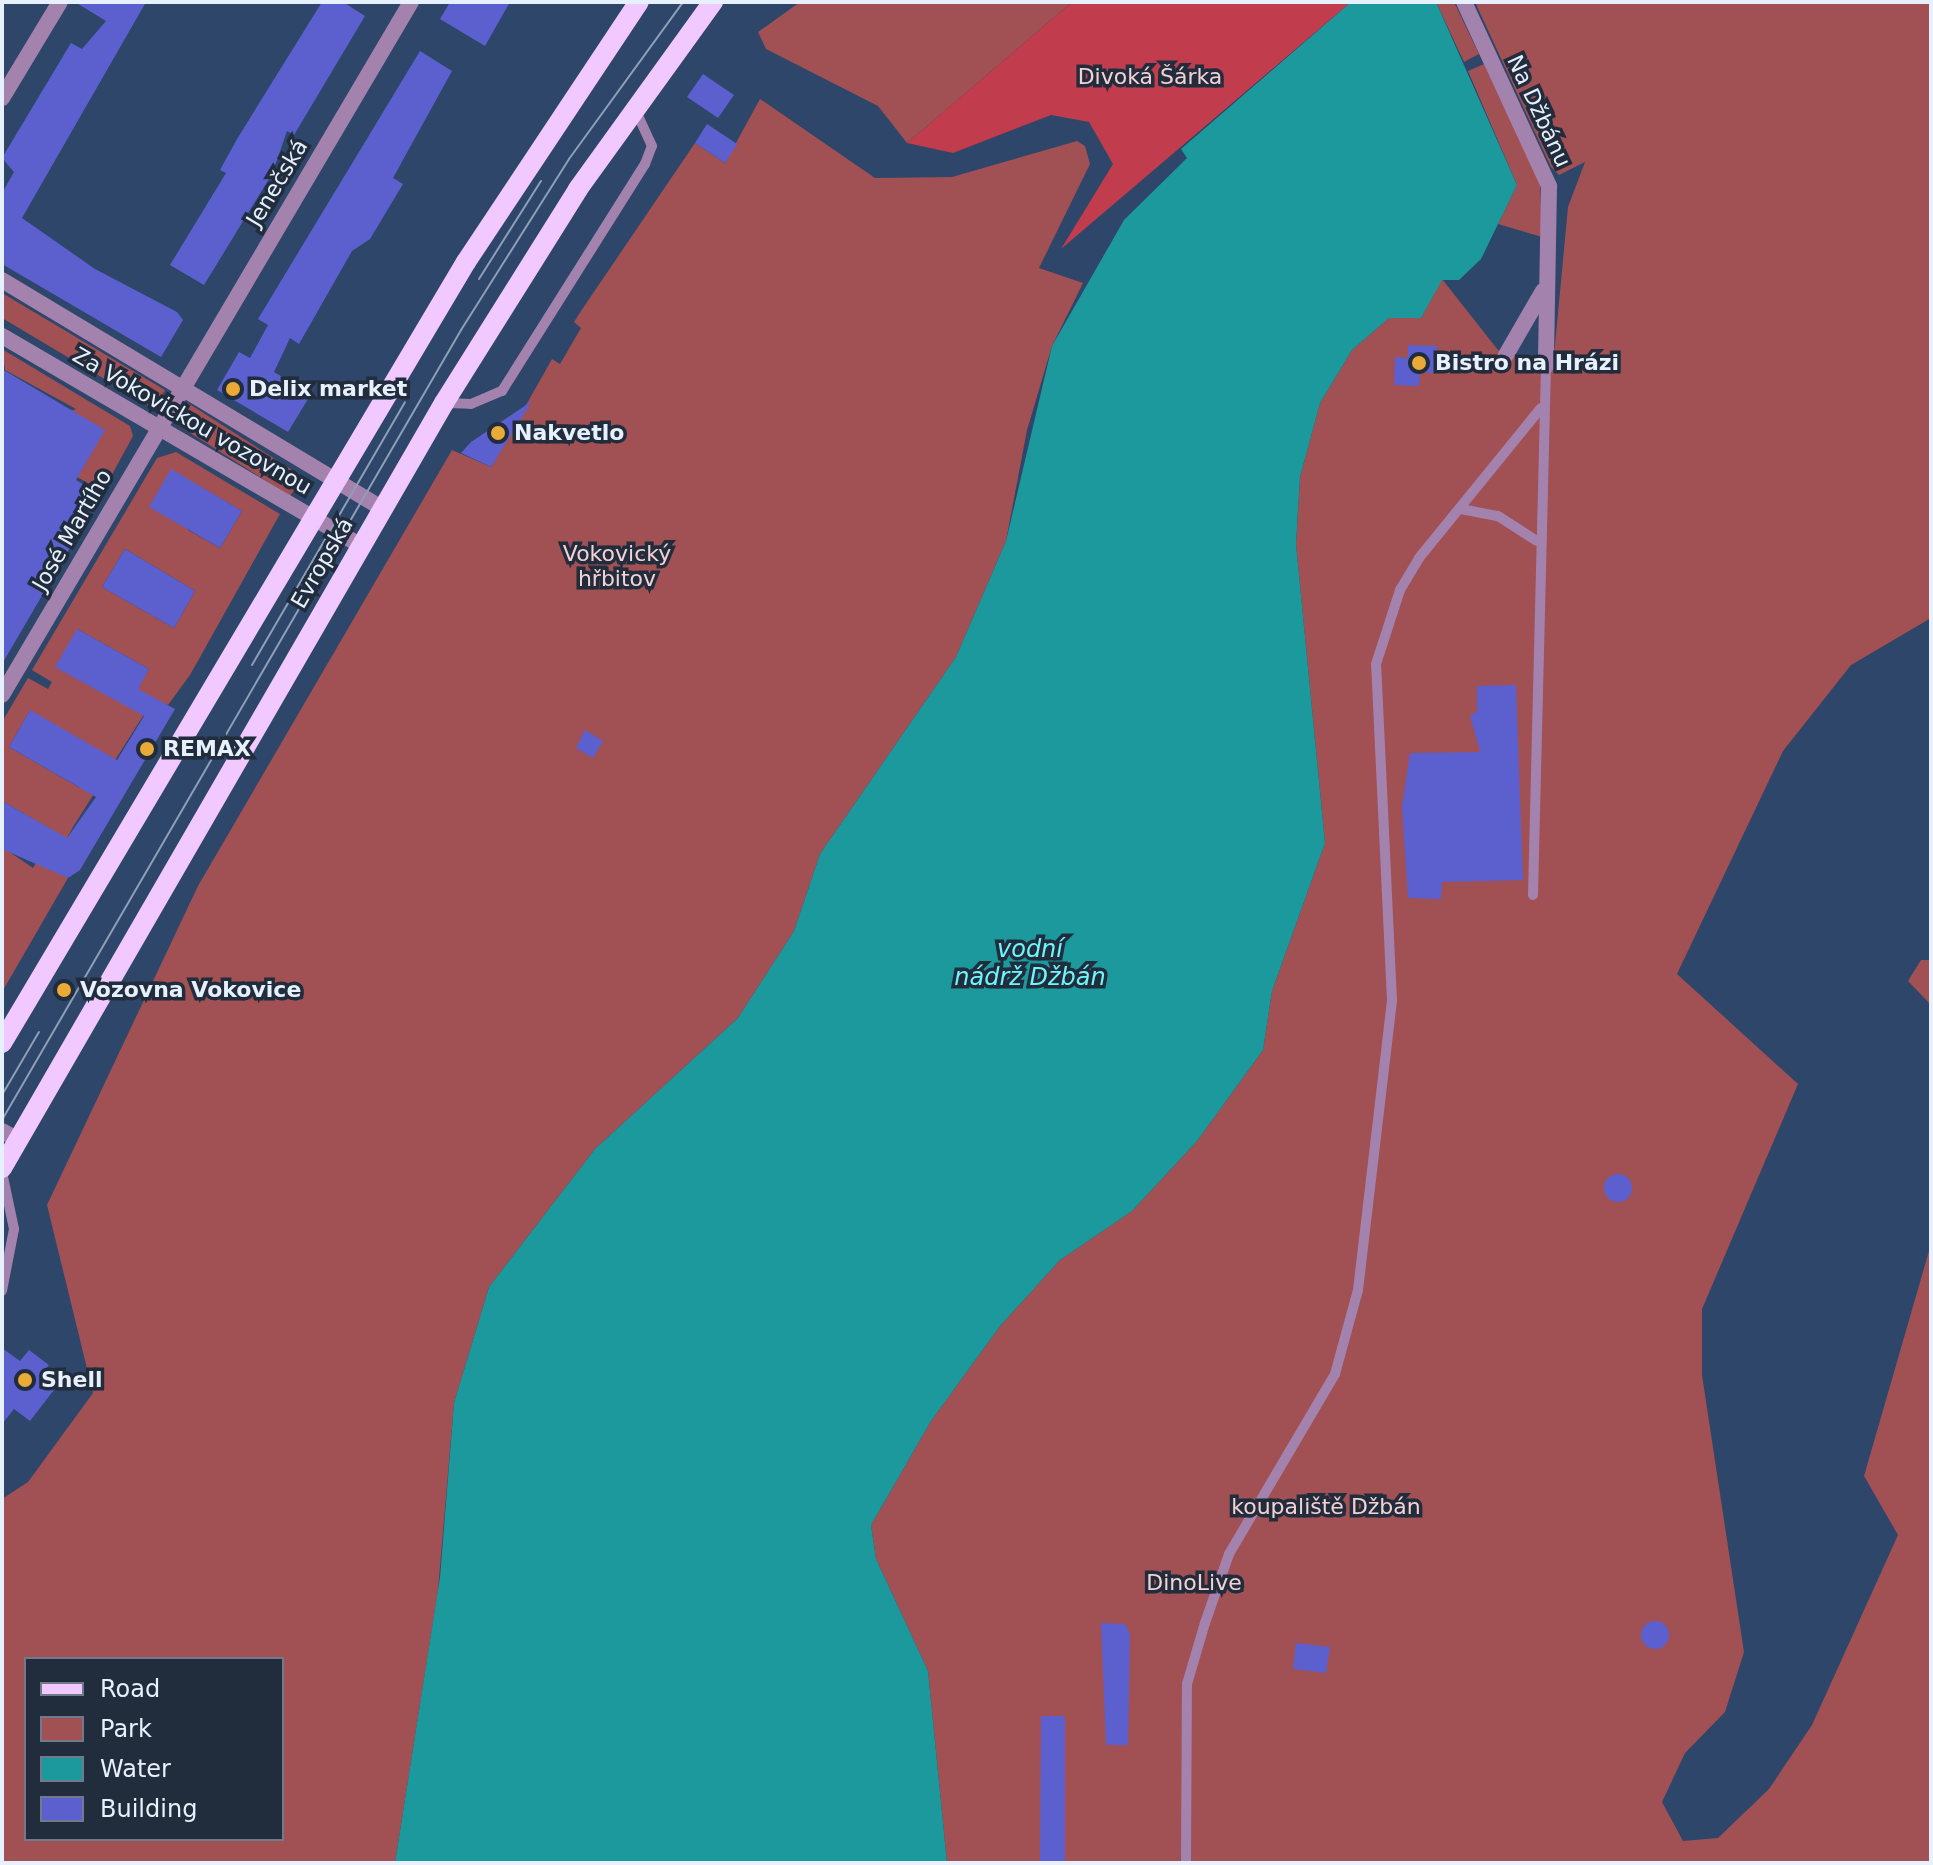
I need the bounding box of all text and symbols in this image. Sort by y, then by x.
street label: Na Džbánu [1502,51,1576,171]
park label: Divoká Šárka [1078,64,1222,90]
street label: Jenečská [241,135,313,231]
street label: Za Vokovickou vozovnou [68,342,316,500]
place label: Bistro na Hrázi [1435,350,1619,376]
marker: Bistro na Hrázi [1410,354,1428,372]
place label: Delix market [249,376,407,402]
marker: Delix market [224,380,242,398]
place label: Nakvetlo [514,420,624,446]
marker: Nakvetlo [489,424,507,442]
street label: José Martího [27,465,117,595]
street label: Evropská [286,513,358,613]
park label: Vokovický hřbitov [563,540,671,592]
place label: REMAX [163,736,251,762]
marker: REMAX [138,740,156,758]
water label: vodní nádrž Džbán [954,936,1106,992]
place label: Vozovna Vokovice [80,977,301,1003]
marker: Vozovna Vokovice [55,981,73,999]
place label: Shell [41,1367,103,1393]
marker: Shell [16,1371,34,1389]
park label: koupaliště Džbán [1231,1494,1421,1520]
park label: DinoLive [1146,1570,1242,1596]
legend [24,1657,284,1841]
text: Road [100,1675,160,1703]
text: Park [100,1715,152,1743]
text: Water [100,1755,171,1783]
text: Building [100,1795,197,1823]

